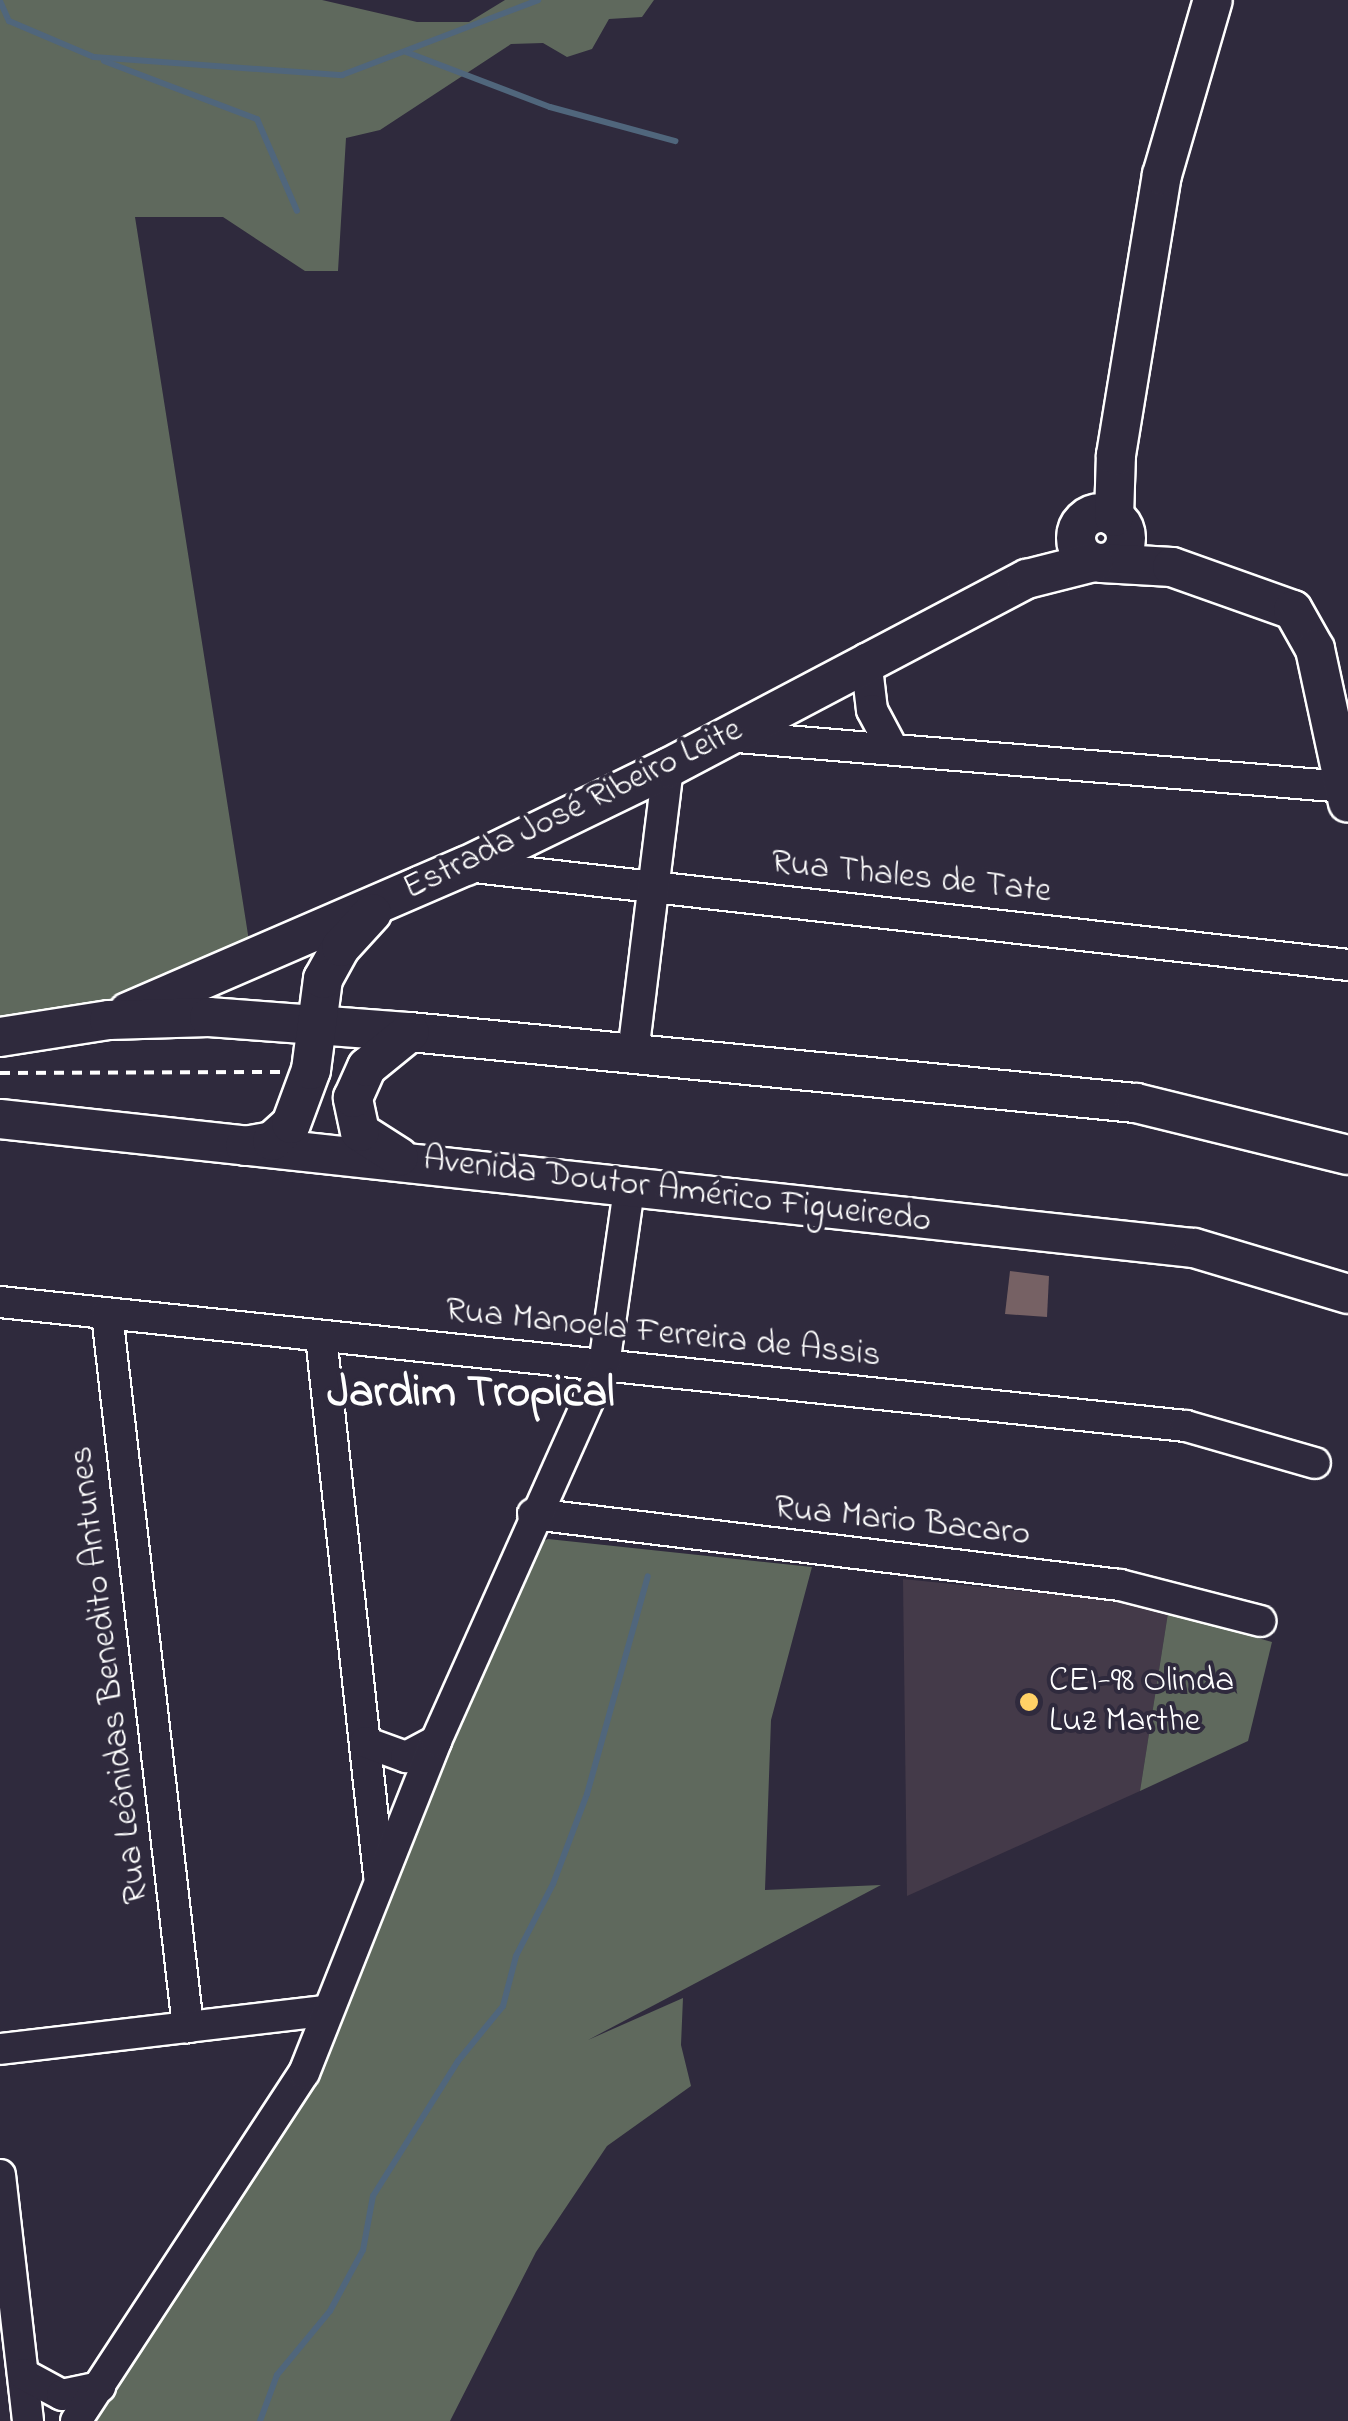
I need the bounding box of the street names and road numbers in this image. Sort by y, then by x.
street label: Estrada José Ribeiro Leite [397,710,749,910]
street label: Rua Thales de Tate [769,842,1053,914]
street label: Avenida Doutor Américo Figueiredo [421,1139,933,1243]
street label: Rua Manoela Ferreira de Assis [443,1290,883,1378]
street label: Rua Leônidas Benedito Antunes [61,1444,159,1906]
street label: Rua Mario Bacaro [772,1488,1032,1556]

